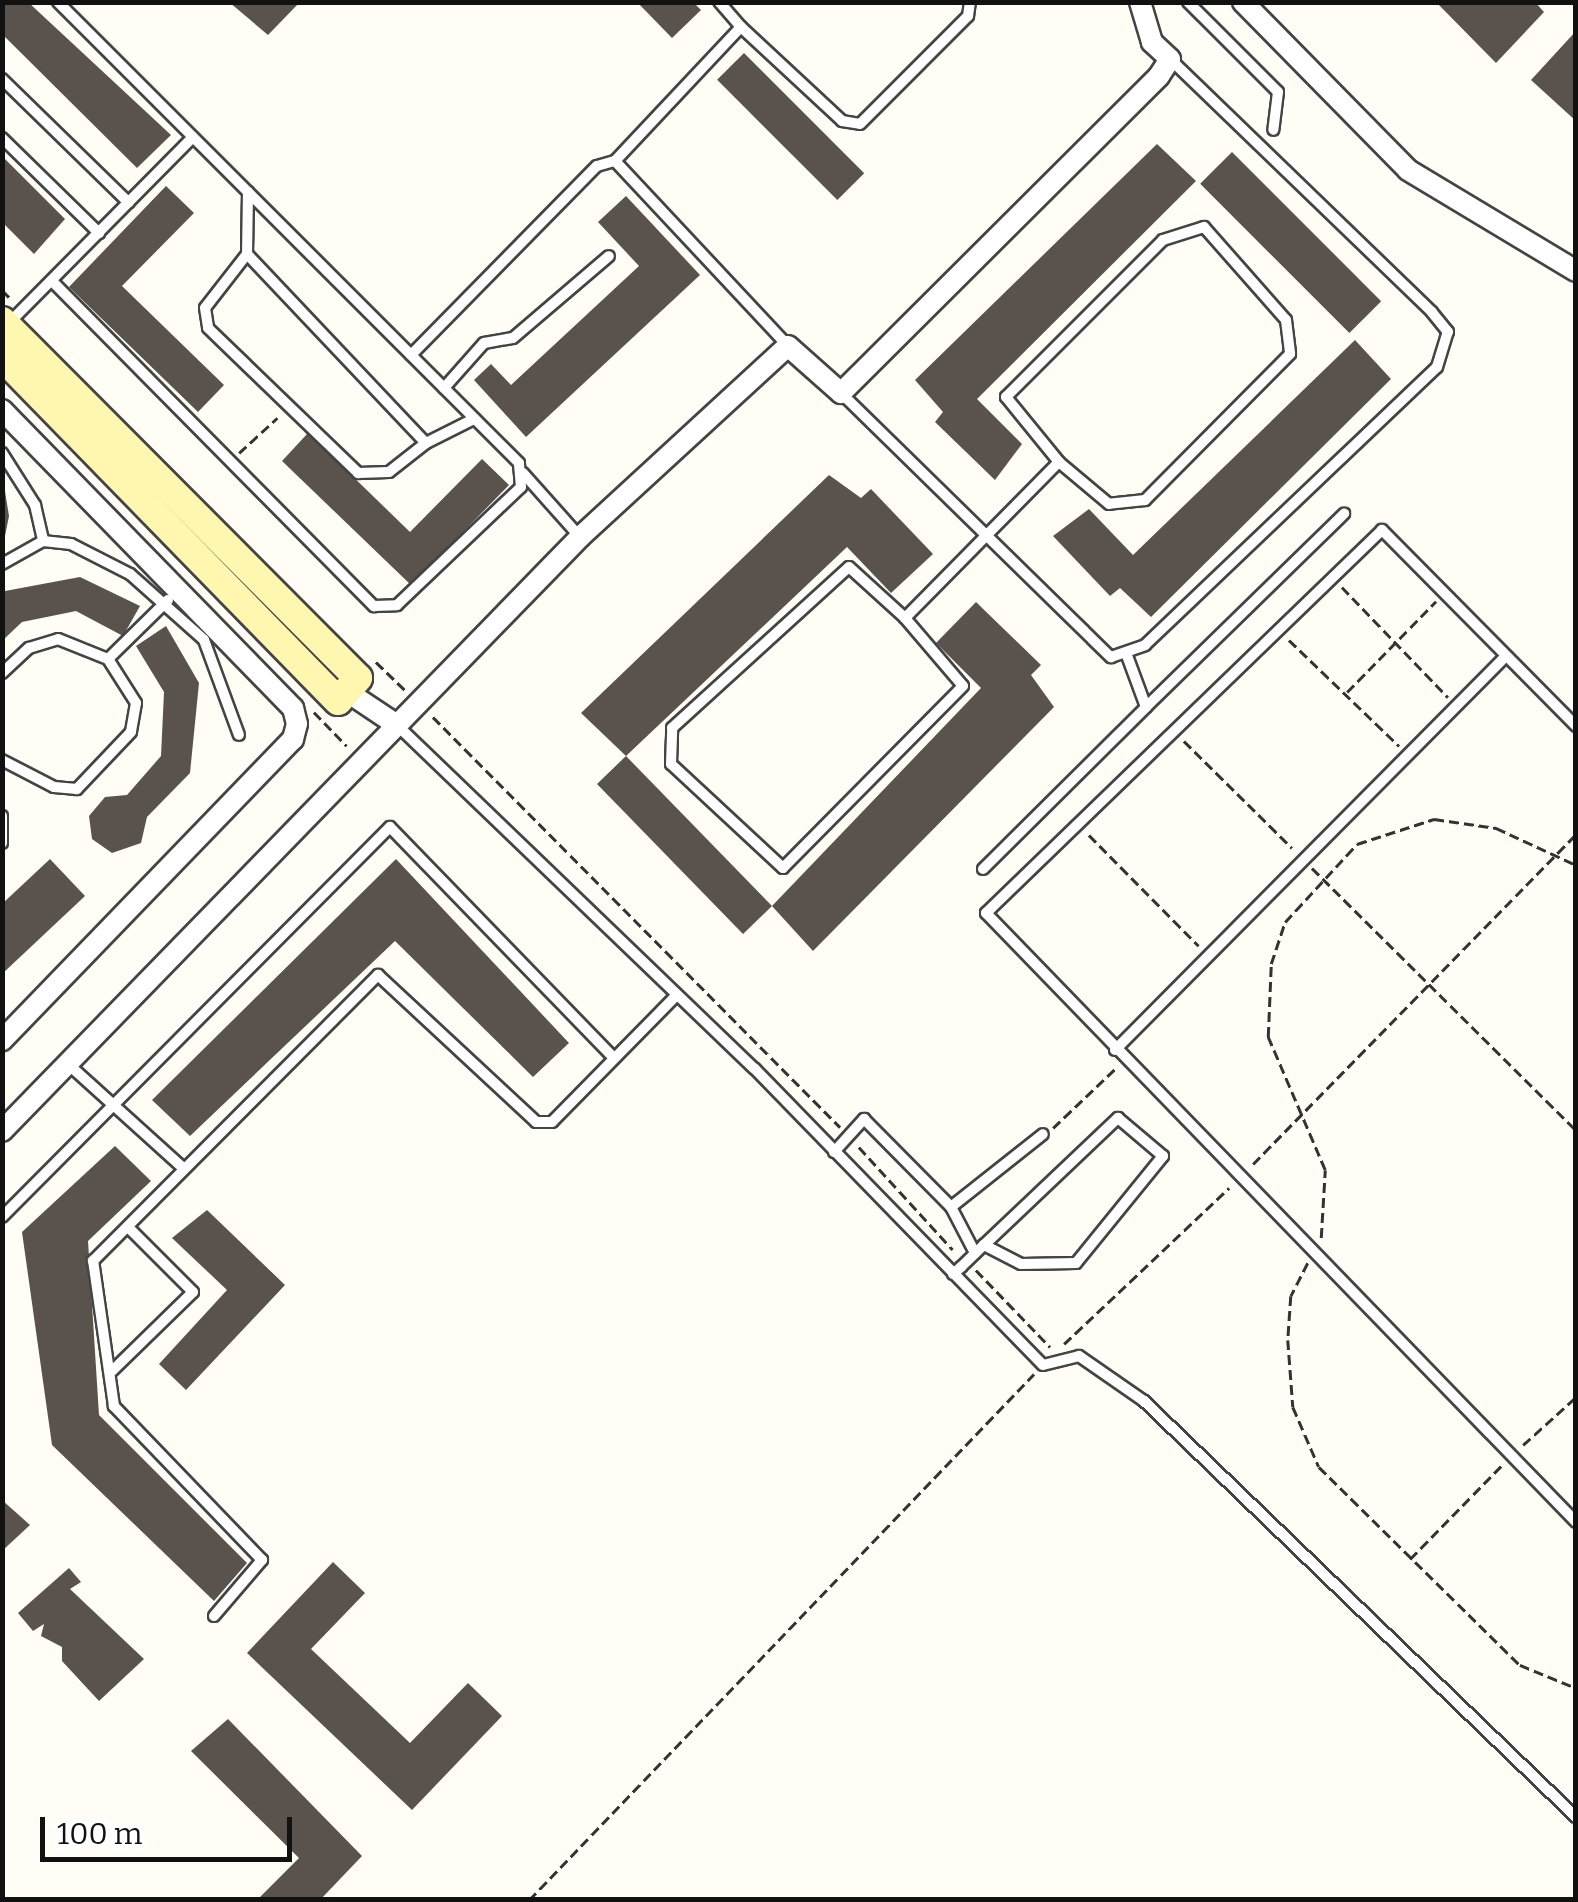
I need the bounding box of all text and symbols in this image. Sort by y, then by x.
scale bar [45,1797,298,1859]
text: 100 m [57,1816,142,1852]

